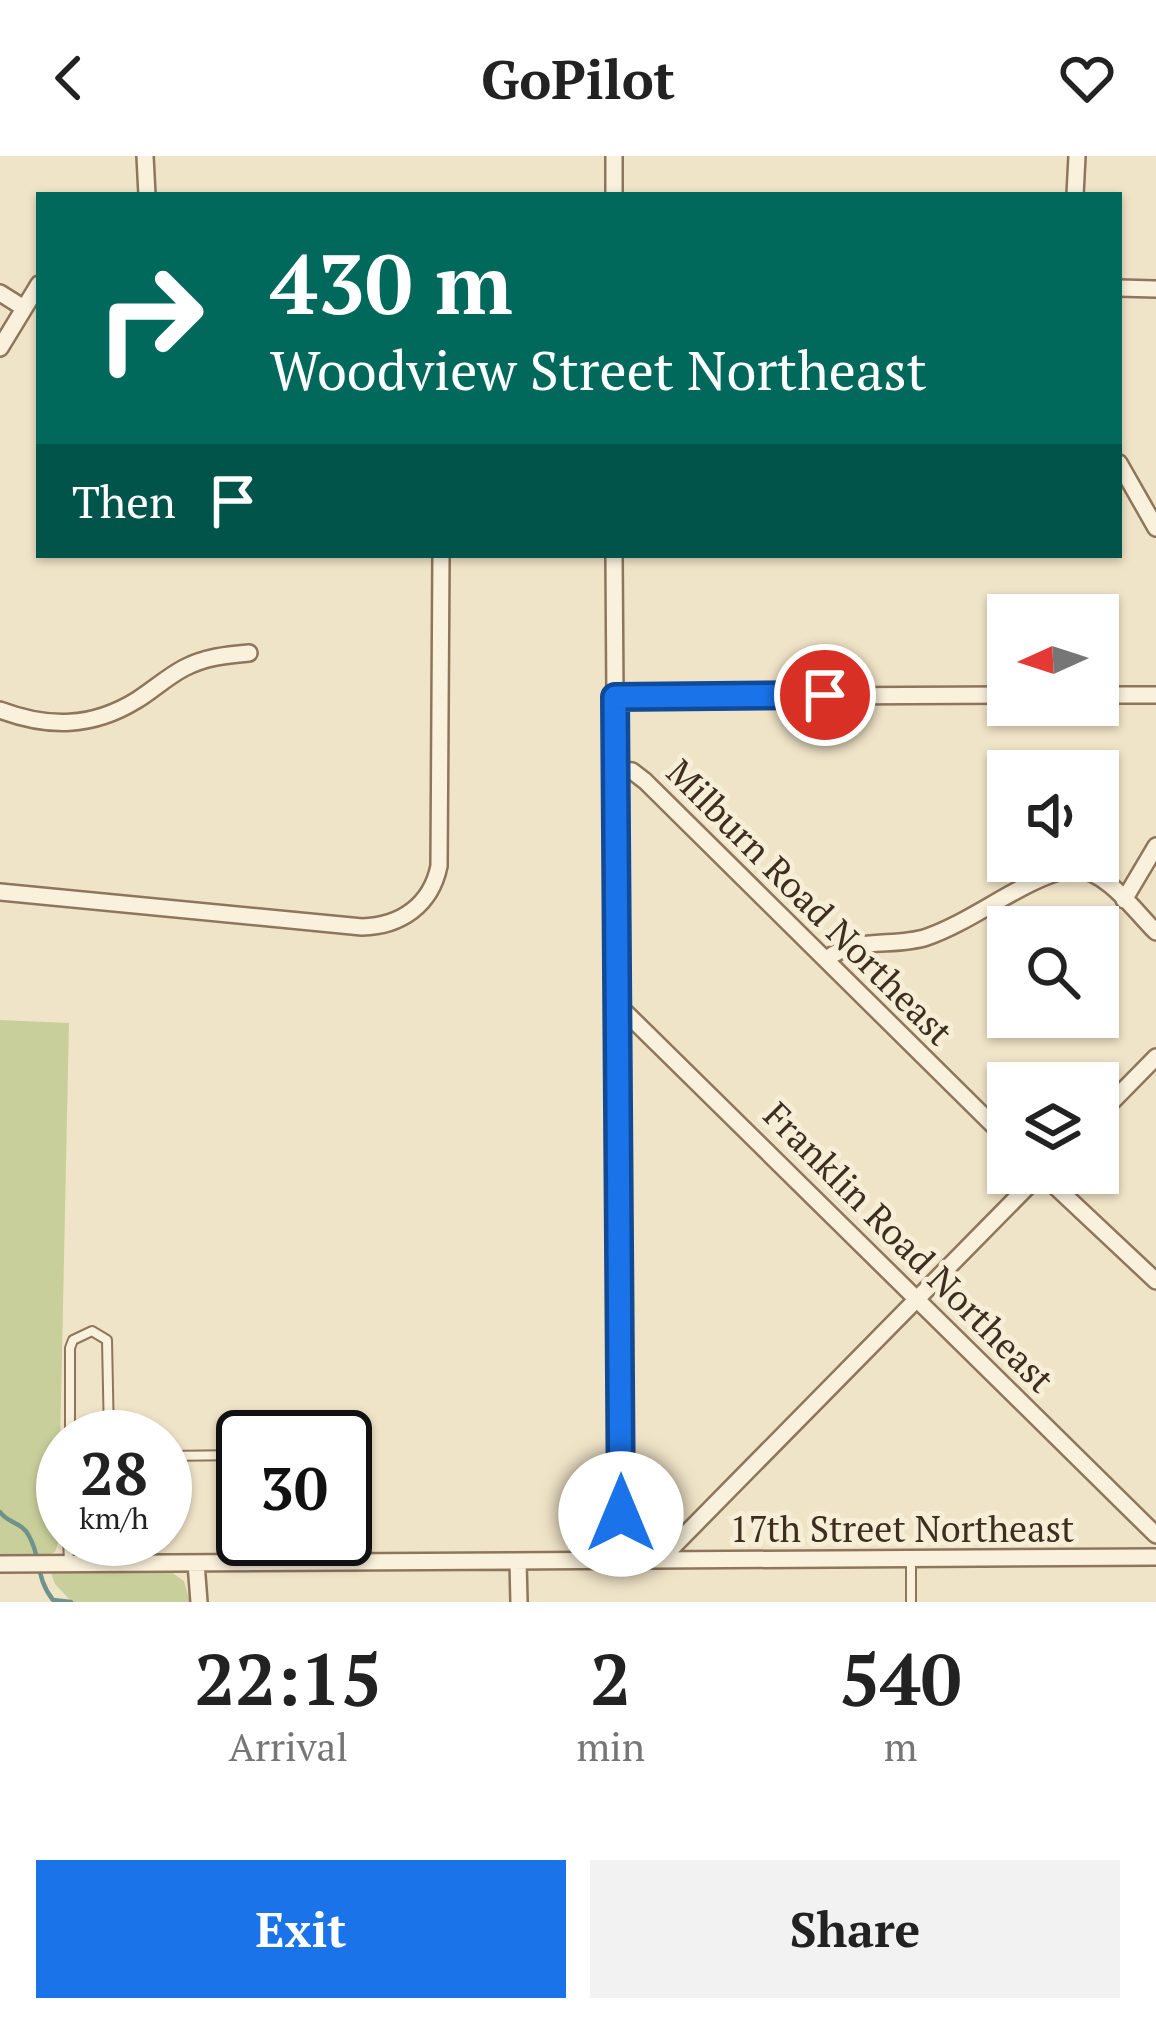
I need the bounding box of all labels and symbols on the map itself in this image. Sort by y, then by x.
north arrow [987,594,1119,726]
pin [774,644,876,746]
street label: Milburn Road Northeast [657,749,963,1055]
street label: Franklin Road Northeast [754,1091,1065,1402]
speed limit sign: 30 [216,1410,372,1566]
position arrow [558,1451,684,1577]
street label: 17th Street Northeast [730,1505,1074,1552]

